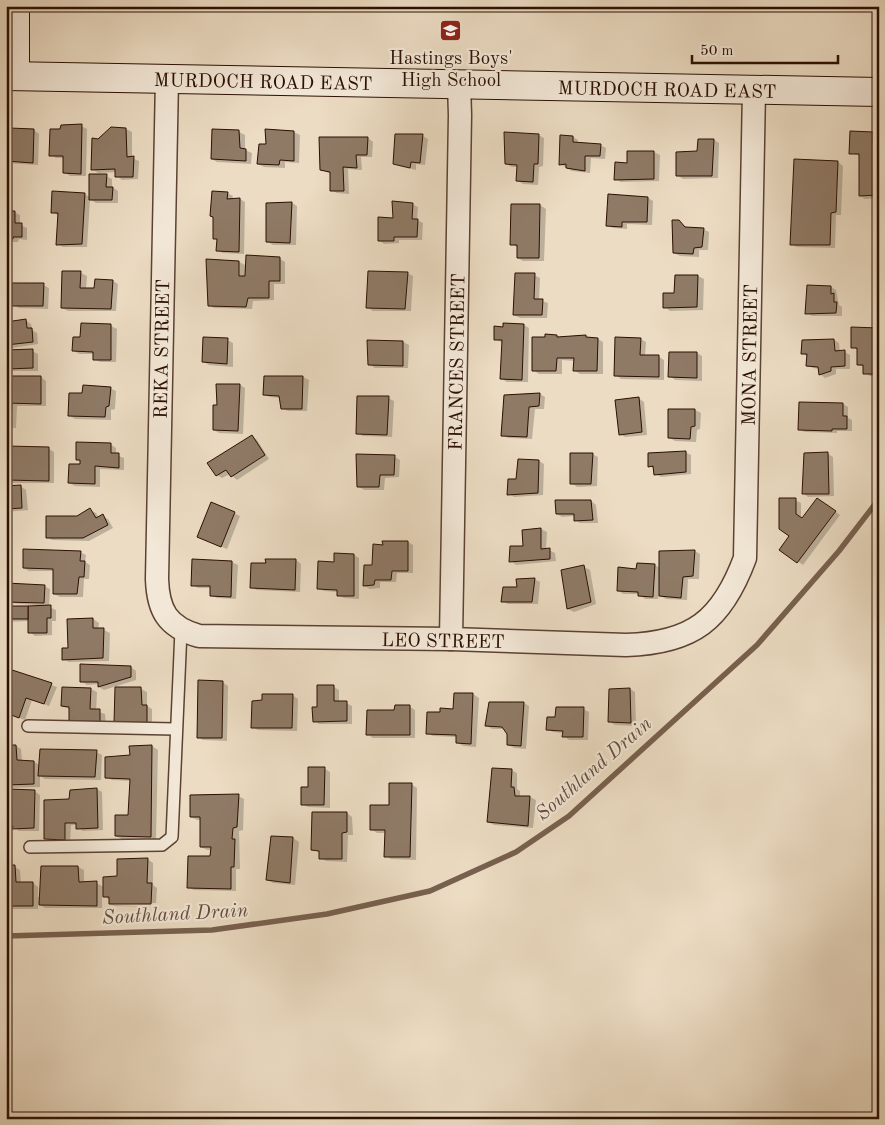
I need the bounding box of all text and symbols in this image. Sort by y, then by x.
school or university icon: Hastings Boys' High School [439,19,463,43]
scale bar [692,32,839,64]
text: 50 m [700,44,734,59]
place label: Hastings Boys' High School [389,50,513,91]
street label: MURDOCH ROAD EAST [153,72,373,95]
street label: MURDOCH ROAD EAST [557,80,777,103]
street label: FRANCES STREET [447,273,470,451]
street label: REKA STREET [153,279,174,419]
street label: MONA STREET [741,284,762,426]
street label: LEO STREET [381,632,505,653]
water label: Southland Drain [533,714,656,825]
water label: Southland Drain [102,901,249,929]

